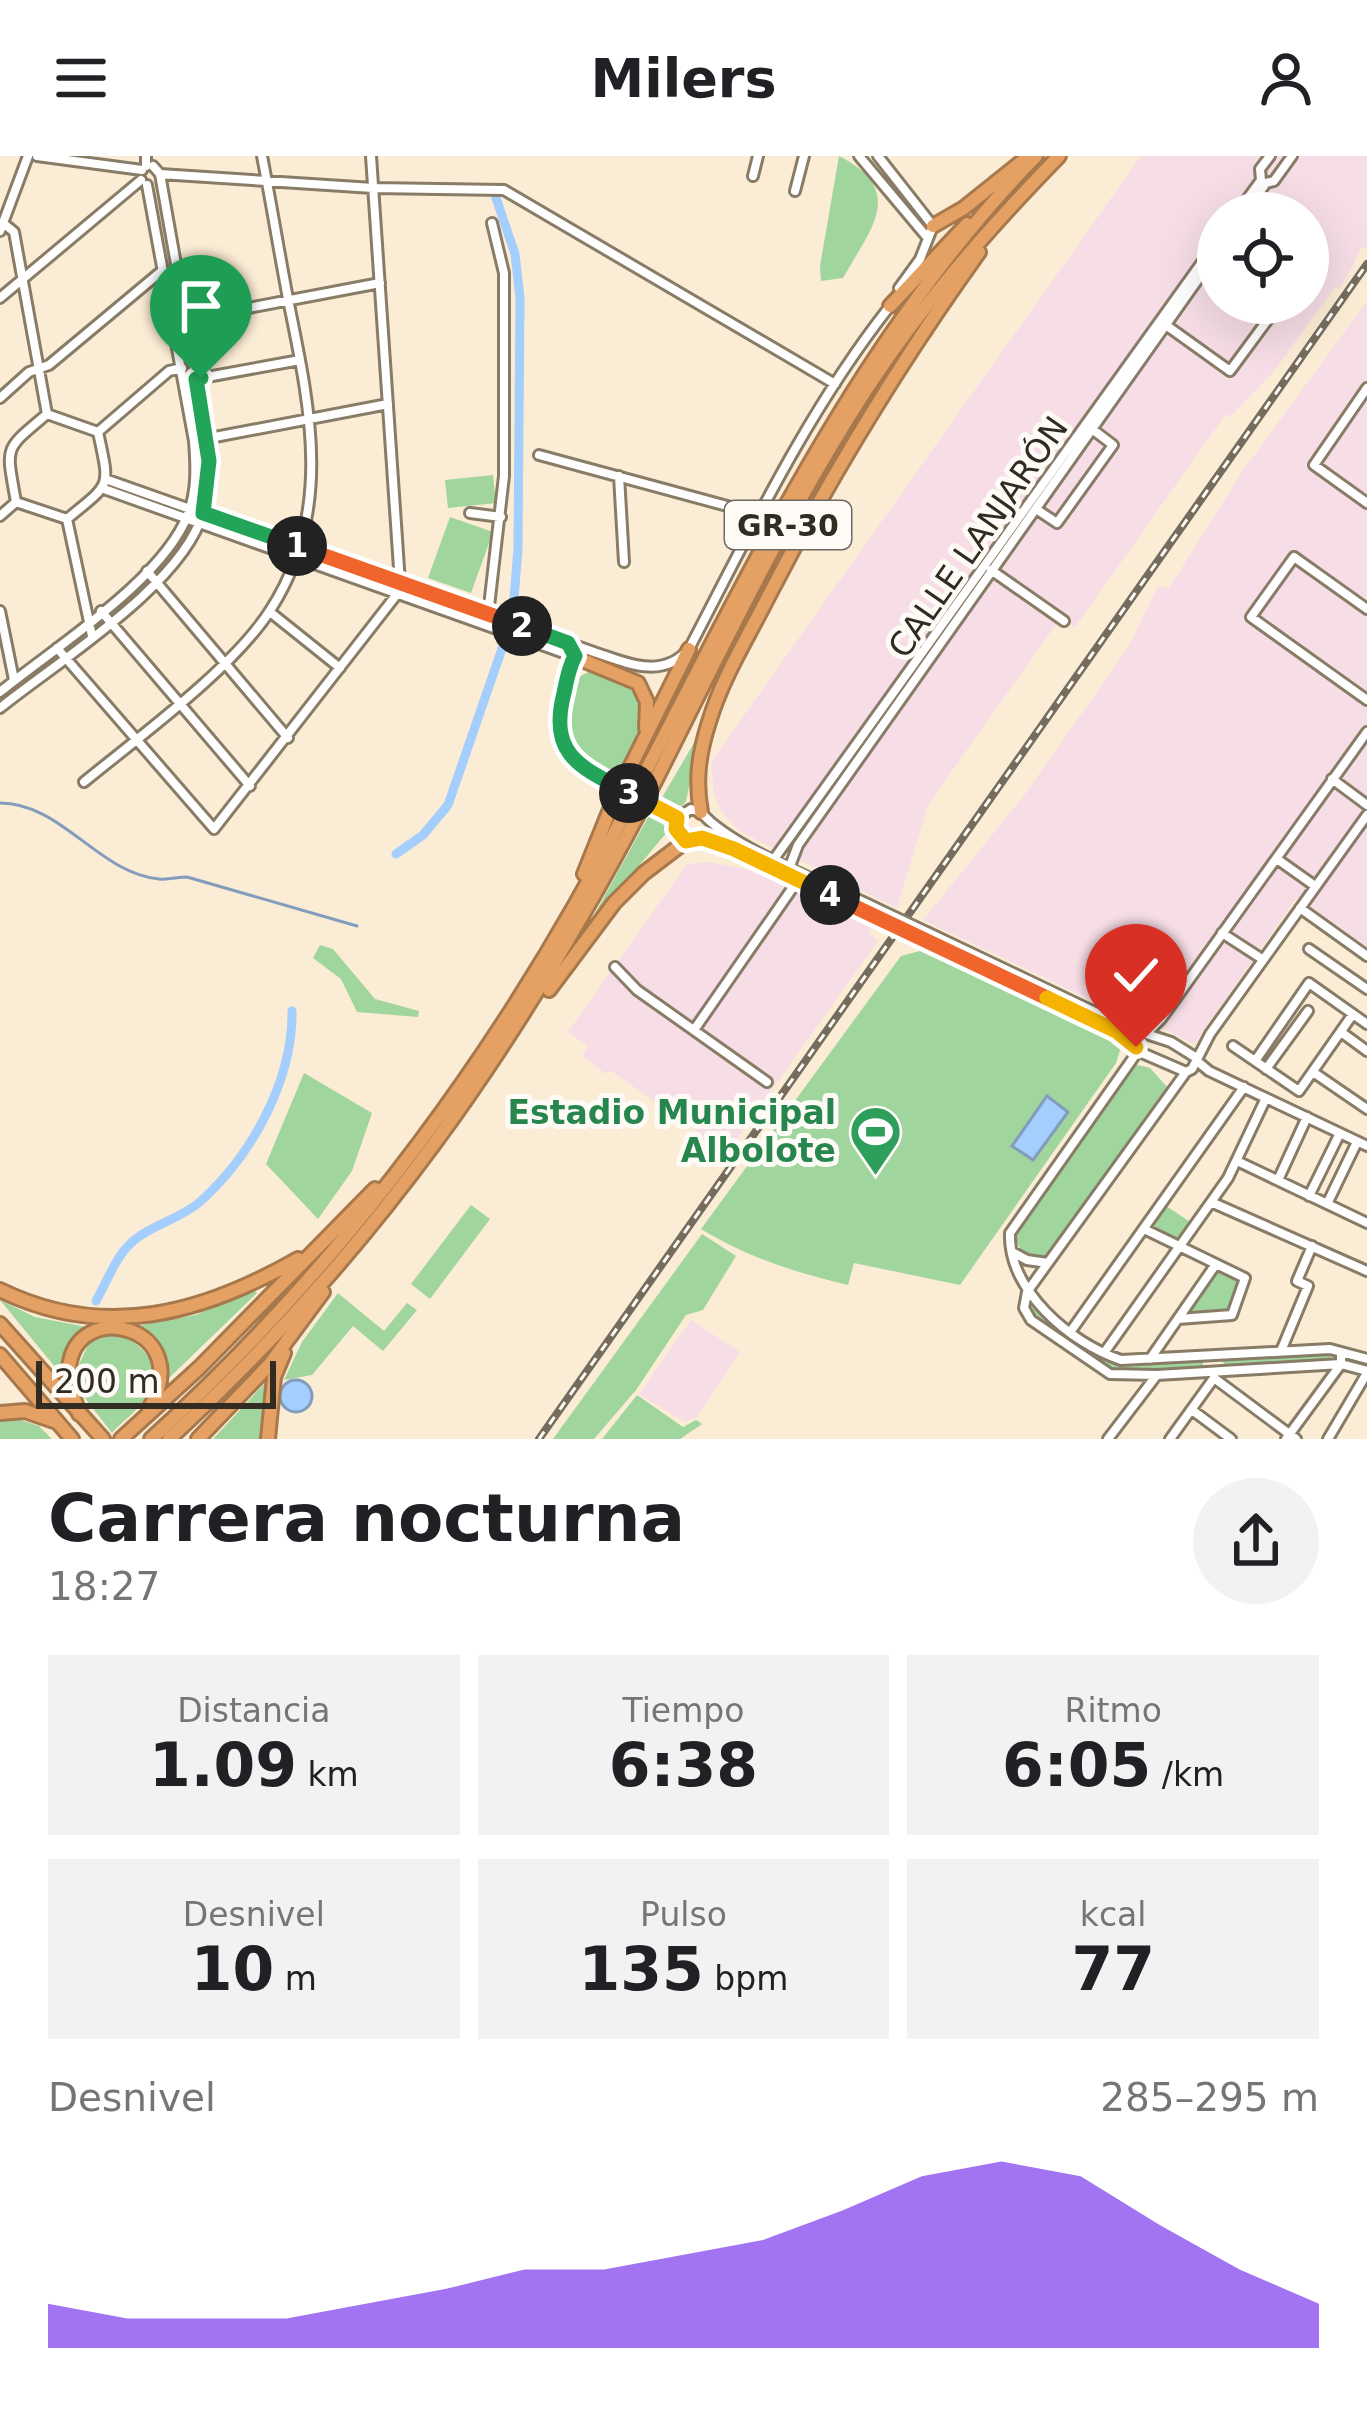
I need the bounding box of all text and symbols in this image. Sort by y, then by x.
icon: menu [48,45,114,111]
icon: person [1253,45,1319,111]
text: Milers [590,47,777,110]
map controls [1197,192,1329,324]
button: locate [1197,192,1329,324]
pin [150,255,252,378]
icon: arrive [168,273,234,339]
street label: CALLE LANJARÓN [879,408,1076,665]
road number: GR-30 [725,501,851,549]
pin: 1 [267,516,327,576]
text: 1 [286,526,308,565]
pin: 2 [492,596,552,656]
text: 2 [511,606,533,645]
pin: 3 [599,763,659,823]
text: 3 [618,773,640,812]
pin: 4 [800,865,860,925]
text: 4 [819,875,841,914]
pin [1085,924,1187,1047]
icon: check [1103,942,1169,1008]
place label: Estadio Municipal Albolote [507,1093,836,1170]
sports icon: Estadio Municipal Albolote [847,1103,903,1177]
scale bar [36,1355,276,1408]
text: 200 m [54,1362,160,1401]
button: share [1193,1478,1319,1604]
text: Carrera nocturna [48,1480,685,1557]
text: 18:27 [48,1564,160,1609]
text: Distancia [177,1691,331,1730]
text: Tiempo [623,1691,744,1730]
text: Ritmo [1064,1691,1162,1730]
text: 1.09 [149,1730,297,1800]
text: 6:38 [609,1730,758,1800]
text: 6:05 [1002,1730,1151,1800]
text: km [297,1755,359,1794]
text: /km [1151,1755,1224,1794]
text: Desnivel [183,1895,325,1934]
text: Pulso [640,1895,727,1934]
text: kcal [1080,1895,1146,1934]
text: 10 [191,1934,274,2004]
text: 135 [579,1934,704,2004]
text: 77 [1071,1934,1155,2004]
text: m [274,1959,317,1998]
text: bpm [704,1959,788,1998]
text: Desnivel [48,2075,216,2120]
text: 285–295 m [1100,2075,1319,2120]

